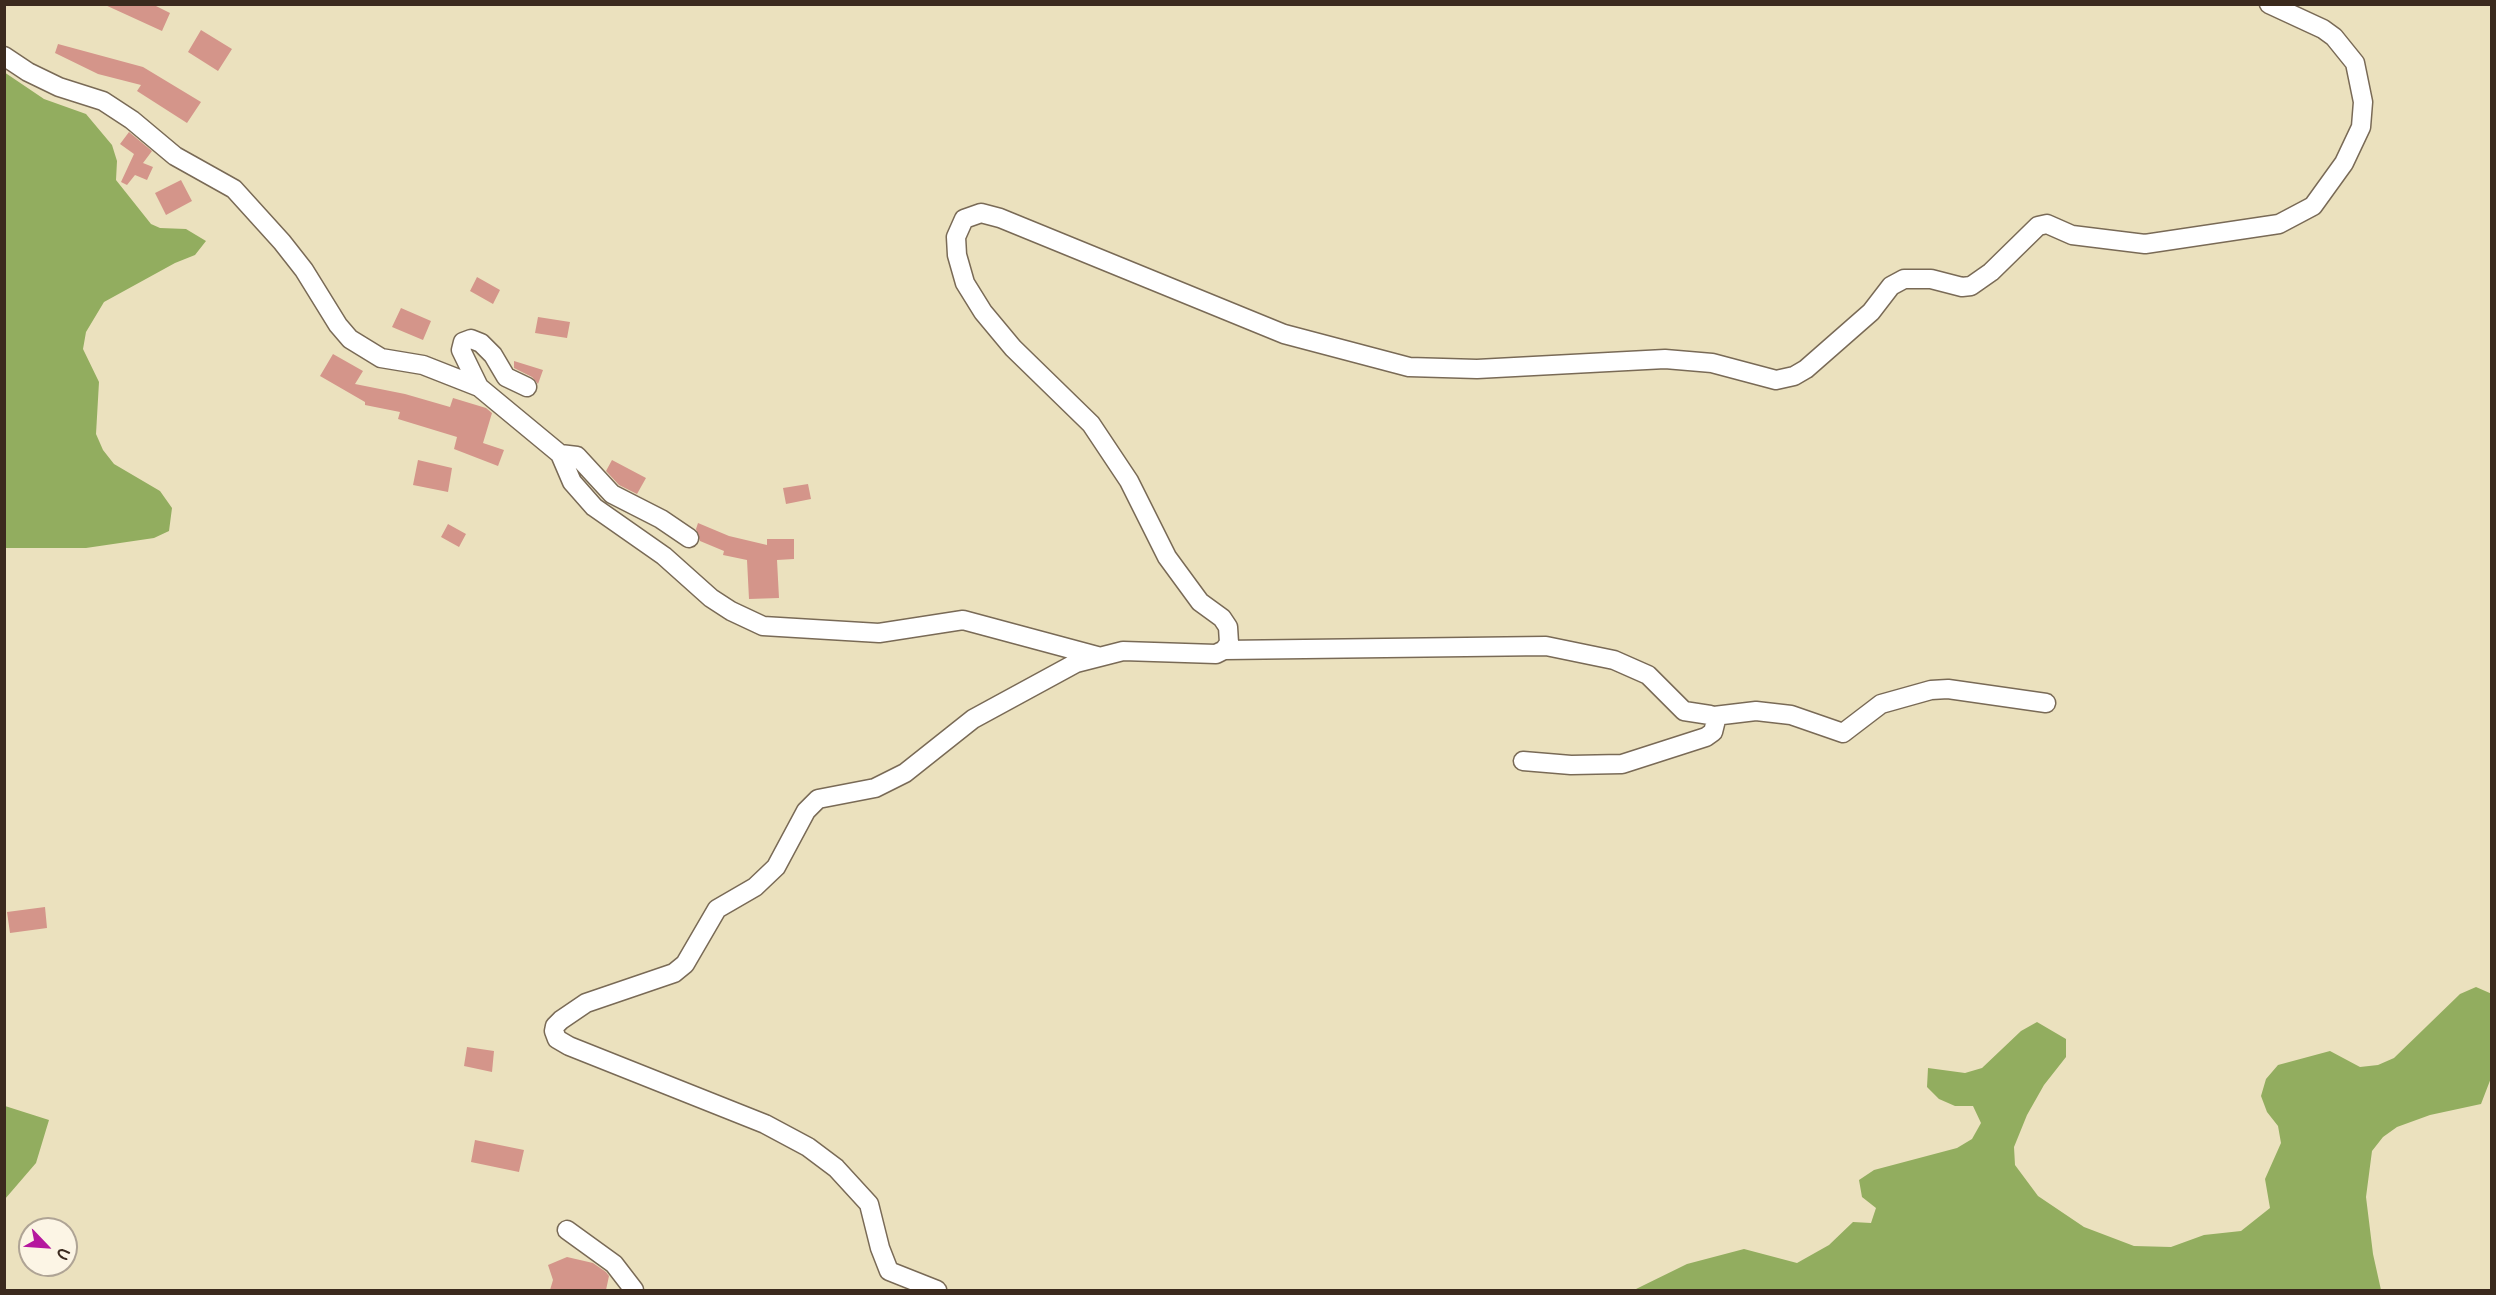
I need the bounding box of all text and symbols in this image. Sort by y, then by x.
north arrow [18,1217,78,1277]
text: U [51,1245,74,1263]

